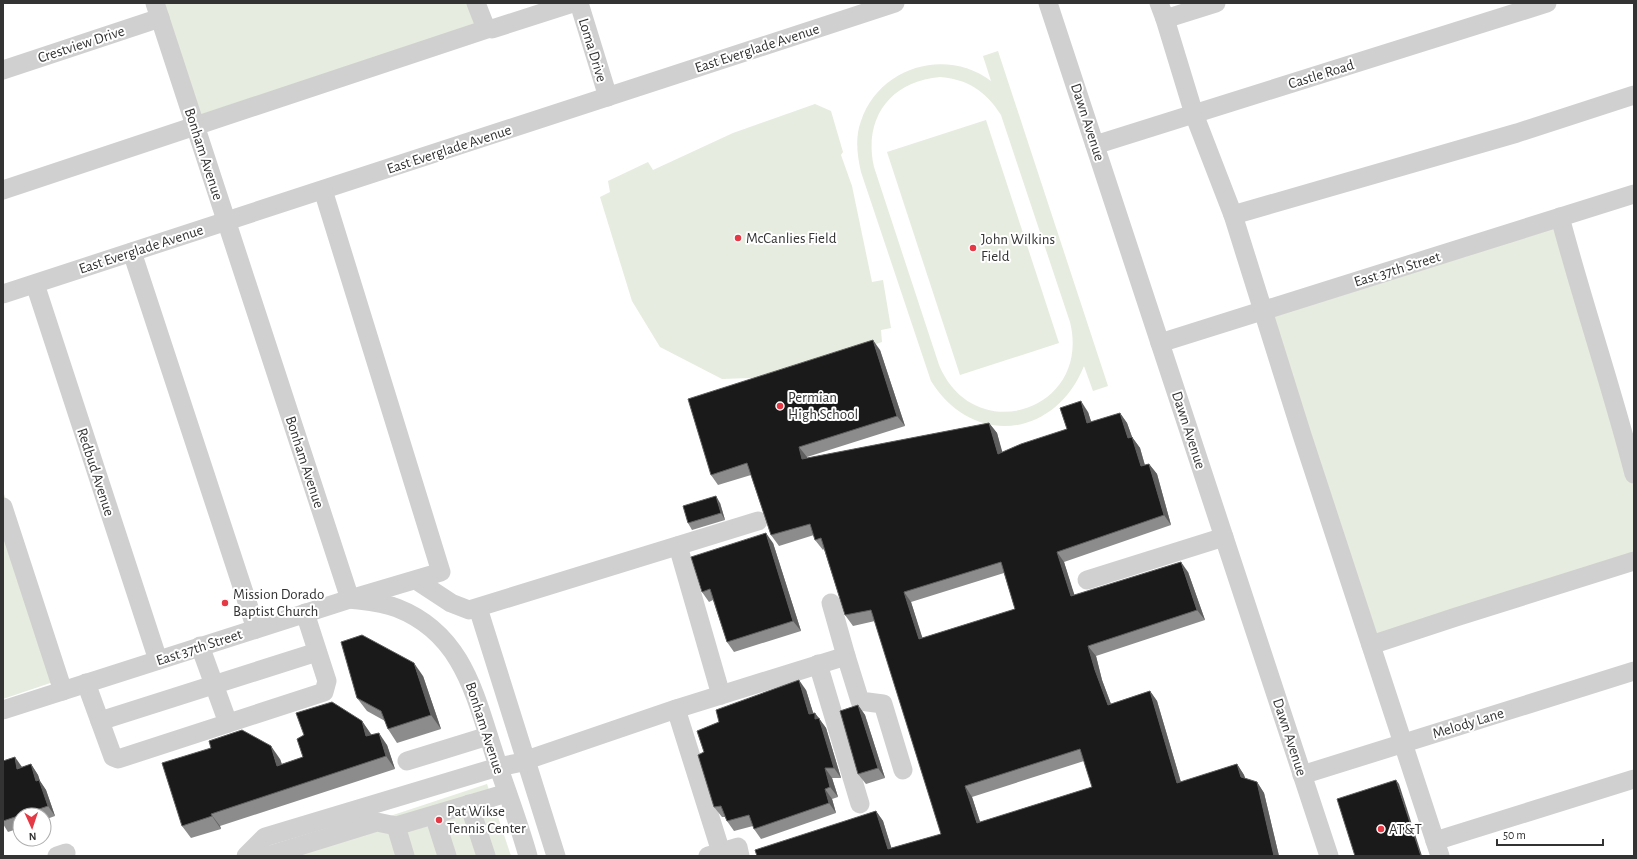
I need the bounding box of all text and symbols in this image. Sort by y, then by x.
street label: Loma Drive [576,16,609,84]
street label: East Everglade Avenue [693,21,821,76]
street label: Crestview Drive [36,23,126,66]
street label: Castle Road [1286,57,1356,92]
street label: Dawn Avenue [1068,82,1107,163]
street label: Bonham Avenue [182,106,225,202]
street label: East Everglade Avenue [385,122,513,177]
street label: East Everglade Avenue [77,222,205,277]
place label: McCanlies Field [746,231,837,246]
place label: John Wilkins Field [981,232,1055,264]
marker: McCanlies Field [733,233,743,243]
marker: John Wilkins Field [968,243,978,253]
street label: East 37th Street [1352,249,1442,290]
place label: Permian High School [788,390,858,422]
street label: Dawn Avenue [1169,390,1208,471]
marker: Permian High School [775,401,785,411]
street label: Bonham Avenue [283,414,326,510]
street label: Redbud Avenue [74,426,117,518]
place label: Mission Dorado Baptist Church [233,587,324,619]
marker: Mission Dorado Baptist Church [220,598,230,608]
street label: East 37th Street [154,626,244,668]
street label: Bonham Avenue [463,680,506,776]
street label: Dawn Avenue [1270,697,1309,778]
street label: Melody Lane [1431,705,1506,741]
place label: Pat Wikse Tennis Center [447,804,526,836]
north arrow [12,807,52,847]
marker: Pat Wikse Tennis Center [434,815,444,825]
scale bar [1497,821,1603,847]
place label: AT&T [1389,822,1423,837]
marker: AT&T [1376,824,1386,834]
text: 50 m [1503,829,1526,841]
text: N [28,831,37,842]

